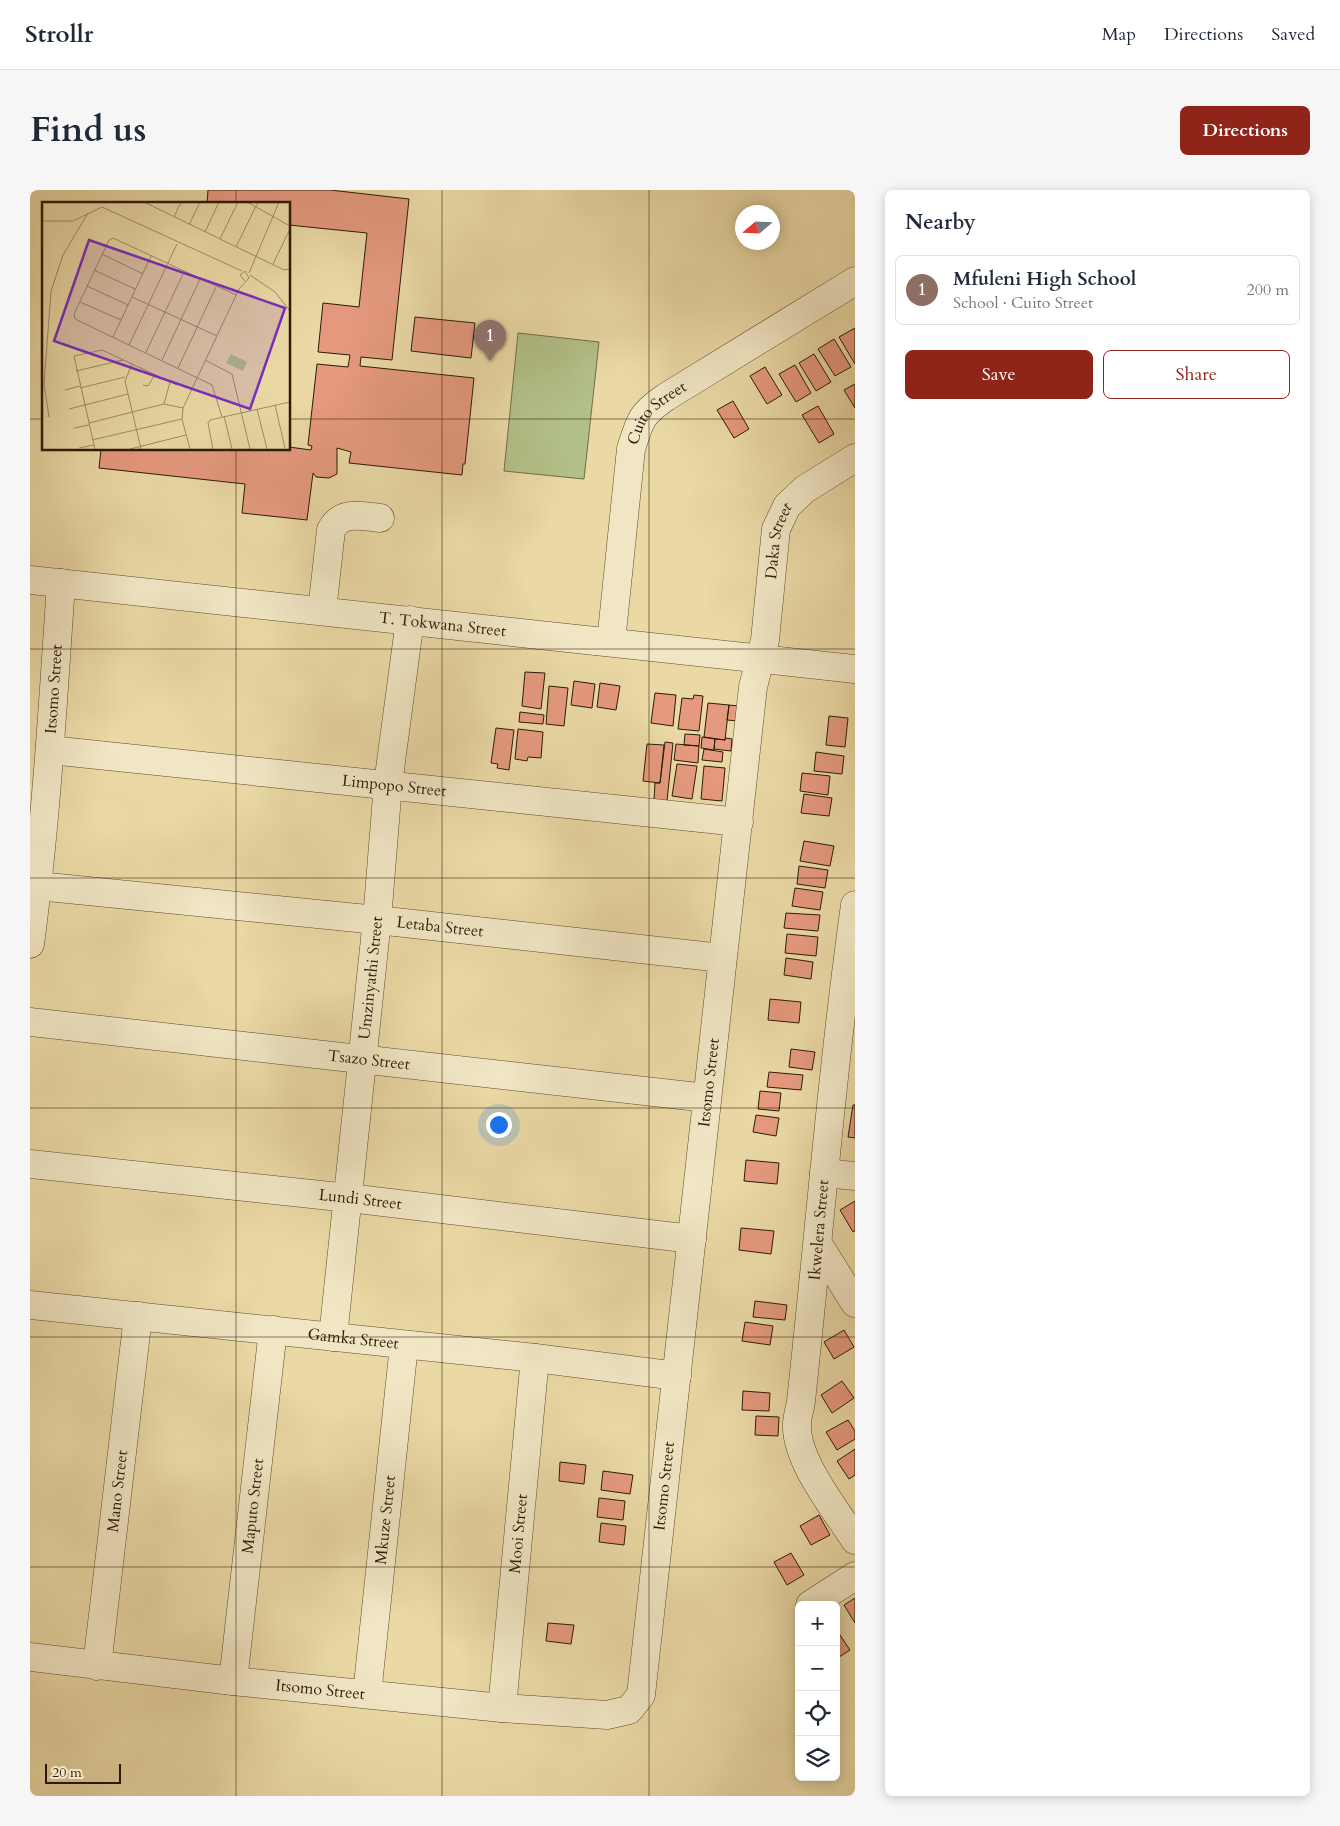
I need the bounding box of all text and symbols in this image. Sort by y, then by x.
text: Strollr [25,18,93,51]
text: Map [1102,22,1136,47]
text: Directions [1164,22,1243,47]
text: Saved [1271,22,1315,47]
text: Find us [30,106,146,154]
button: Directions [1180,106,1310,155]
inset map [42,202,290,450]
north arrow [735,205,780,250]
text: Nearby [905,208,976,237]
text: Mfuleni High School [953,266,1136,292]
text: 1 [918,279,926,301]
text: 200 m [1247,279,1289,301]
text: School · Cuito Street [953,292,1093,314]
pin: 1 [474,320,506,361]
button: Save [905,350,1093,399]
button: Share [1103,350,1290,399]
street label: Cuito Street [622,376,691,448]
street label: Daka Street [760,496,796,580]
street label: T. Tokwana Street [378,607,507,642]
street label: Itsomo Street [40,644,68,735]
street label: Limpopo Street [341,770,447,802]
street label: Letaba Street [395,911,484,943]
street label: Umzinyathi Street [353,916,388,1041]
street label: Itsomo Street [693,1037,725,1128]
street label: Tsazo Street [327,1045,411,1076]
your location [486,1112,512,1138]
street label: Ikwelera Street [804,1179,834,1281]
street label: Lundi Street [318,1184,403,1215]
street label: Gamka Street [307,1323,400,1355]
street label: Itsomo Street [648,1440,680,1532]
street label: Mano Street [102,1449,133,1533]
street label: Maputo Street [237,1457,269,1555]
street label: Mkuze Street [370,1474,401,1566]
street label: Mooi Street [504,1493,533,1574]
map controls [795,1601,840,1781]
button: + [795,1601,840,1646]
button: − [795,1646,840,1691]
street label: Itsomo Street [275,1674,366,1705]
button: locate [795,1691,840,1736]
button: layers [795,1736,840,1781]
scale bar [45,1761,121,1784]
text: 20 m [52,1763,82,1782]

